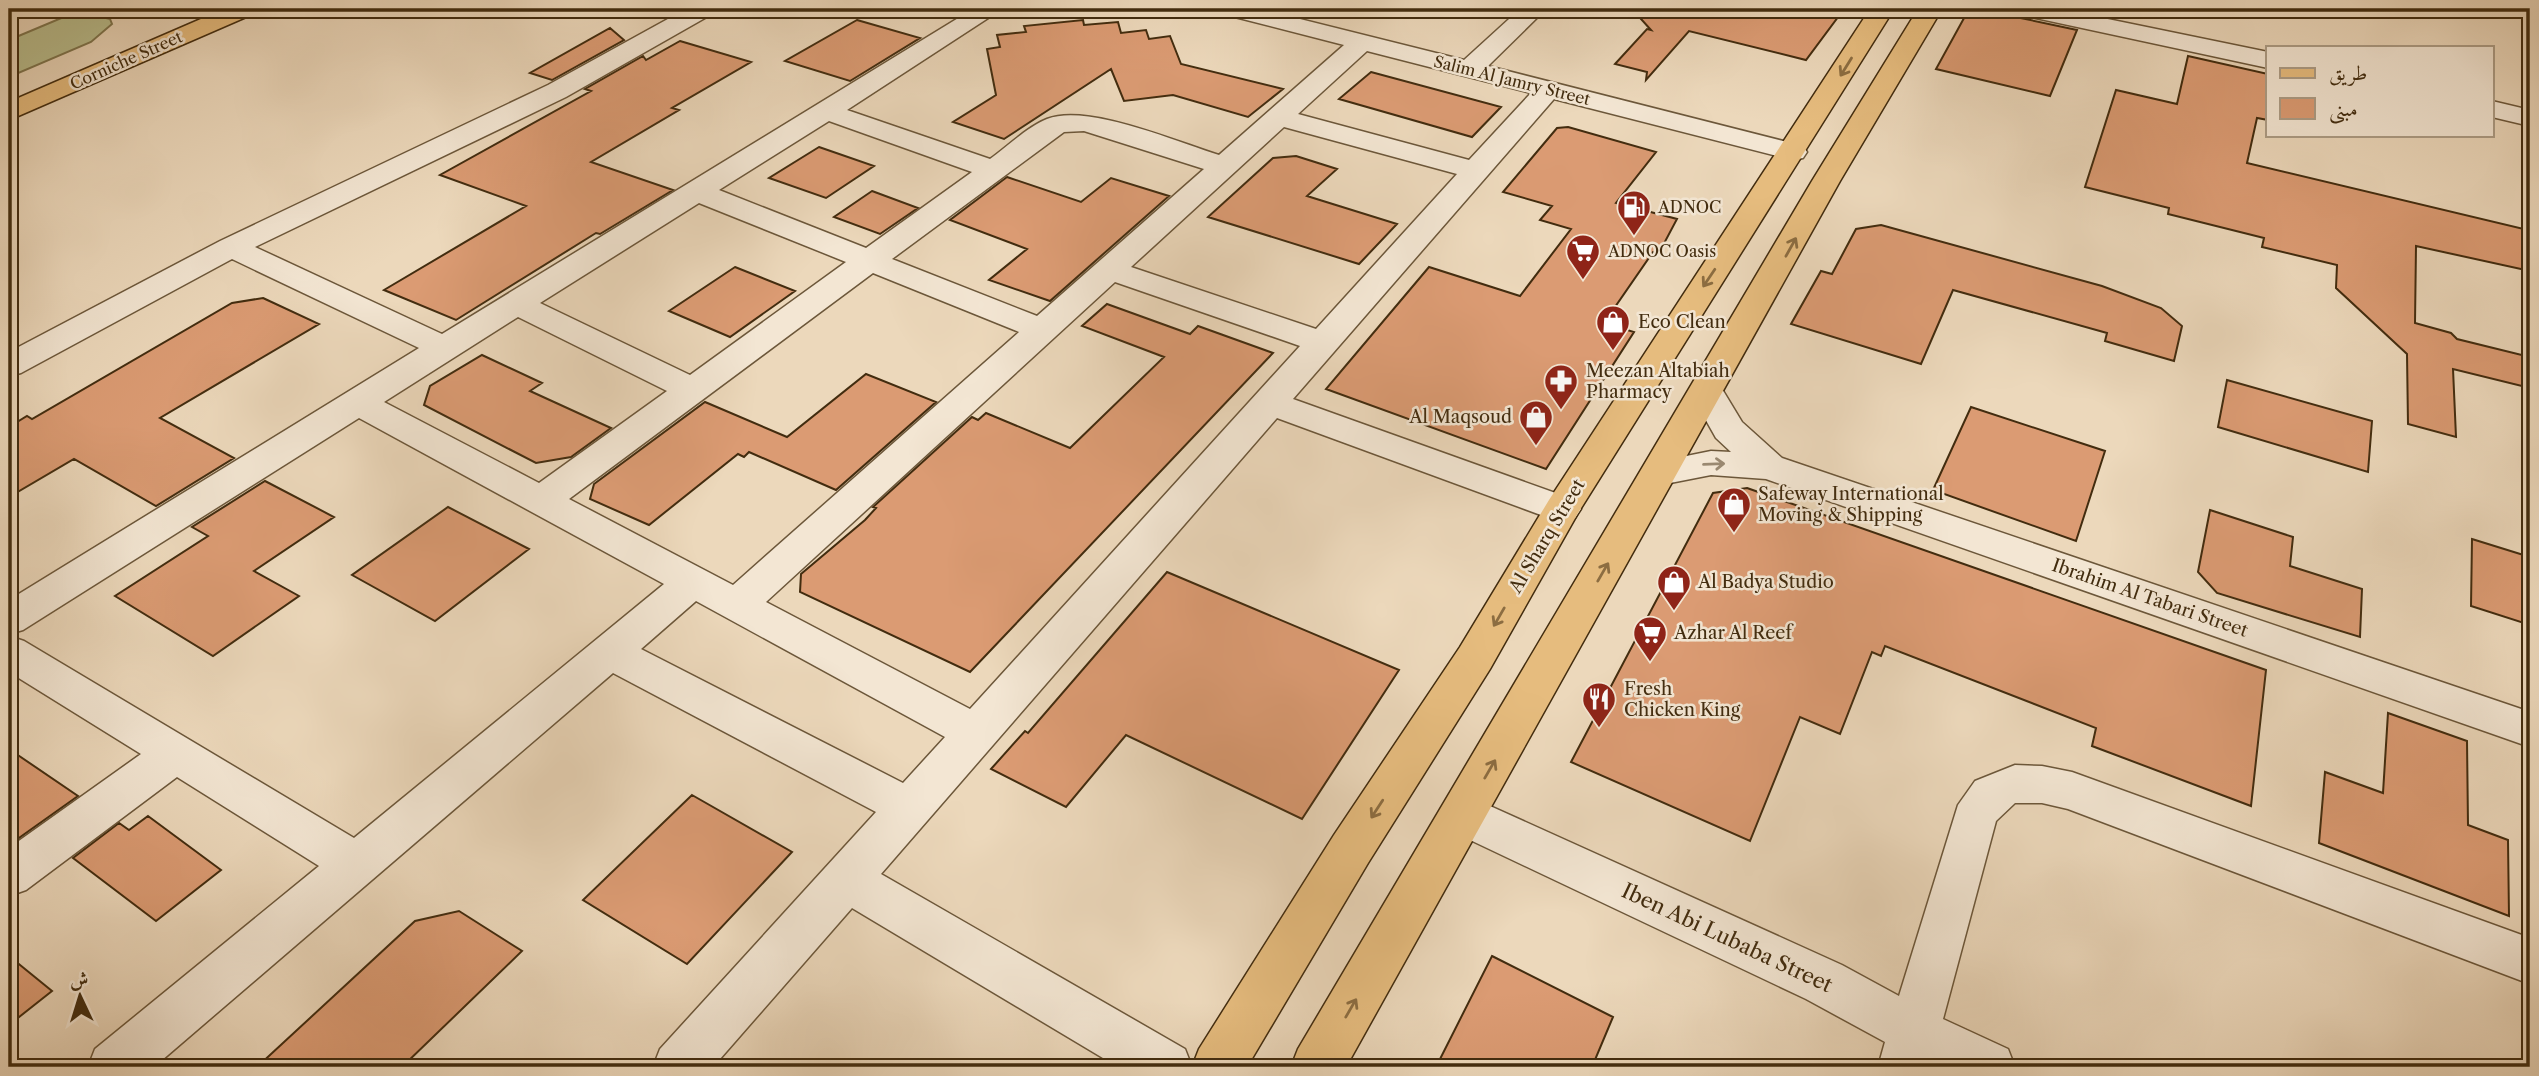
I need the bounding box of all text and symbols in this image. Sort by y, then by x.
street label: Corniche Street [67,26,186,94]
legend [2266,46,2494,136]
street label: Salim Al Jamry Street [1432,51,1593,109]
one-way arrow [1838,56,1852,76]
text: طريق [2329,60,2367,86]
text: مبنى [2329,96,2358,124]
fuel station icon: ADNOC [1615,188,1653,237]
place label: ADNOC [1657,197,1721,217]
supermarket icon: ADNOC Oasis [1564,232,1602,281]
one-way arrow [1784,238,1798,258]
place label: ADNOC Oasis [1607,241,1716,261]
one-way arrow [1702,268,1716,288]
shop icon: Eco Clean [1594,303,1632,352]
place label: Eco Clean [1638,311,1726,333]
place label: Meezan Altabiah Pharmacy [1586,360,1730,403]
pharmacy icon: Meezan Altabiah Pharmacy [1542,362,1580,411]
shop icon: Al Maqsoud [1517,398,1555,447]
place label: Al Maqsoud [1408,406,1512,428]
one-way arrow [1702,457,1725,470]
street label: Al Sharq Street [1504,474,1590,598]
place label: Safeway International Moving & Shipping [1758,483,1944,526]
shop icon: Safeway International Moving & Shipping [1715,485,1753,534]
street label: Ibrahim Al Tabari Street [2049,554,2251,642]
one-way arrow [1596,562,1610,582]
shop icon: Al Badya Studio [1655,563,1693,612]
place label: Al Badya Studio [1697,571,1834,593]
one-way arrow [1492,607,1506,627]
supermarket icon: Azhar Al Reef [1631,614,1669,663]
place label: Azhar Al Reef [1673,622,1794,644]
place label: Fresh Chicken King [1624,678,1741,721]
restaurant icon: Fresh Chicken King [1580,680,1618,729]
one-way arrow [1483,759,1497,779]
one-way arrow [1369,799,1383,819]
street label: Iben Abi Lubaba Street [1618,878,1837,998]
north arrow [46,960,116,1030]
text: ش [69,967,89,992]
one-way arrow [1345,999,1359,1019]

